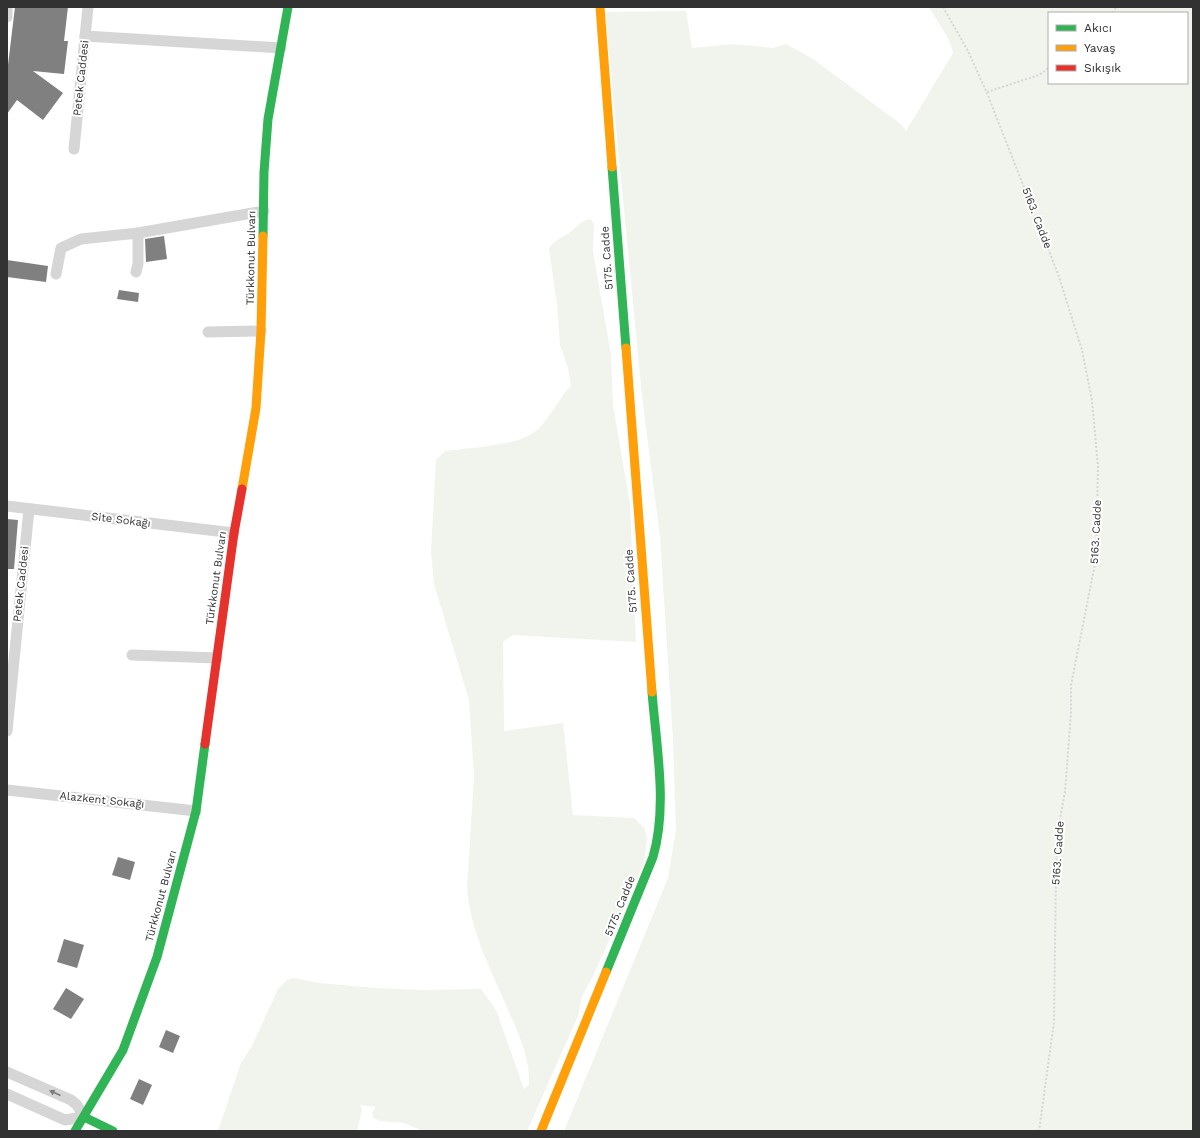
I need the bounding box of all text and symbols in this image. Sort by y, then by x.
legend [1048,12,1188,84]
text: Akıcı [1084,21,1112,35]
street label: Petek Caddesi [71,39,91,117]
text: Yavaş [1084,41,1116,55]
text: Sıkışık [1084,61,1121,75]
street label: 5163. Cadde [1019,186,1055,250]
street label: Türkkonut Bulvarı [244,211,258,305]
street label: 5175. Cadde [598,226,616,290]
street label: 5163. Cadde [1088,500,1104,564]
street label: Site Sokağı [91,510,151,530]
street label: Türkkonut Bulvarı [203,530,229,626]
street label: Petek Caddesi [11,545,31,623]
street label: 5175. Cadde [622,549,640,613]
street label: Alazkent Sokağı [59,789,145,811]
street label: 5163. Cadde [1049,820,1067,886]
street label: Türkkonut Bulvarı [143,849,179,943]
street label: 5175. Cadde [602,874,638,938]
one-way arrow [49,1089,61,1096]

